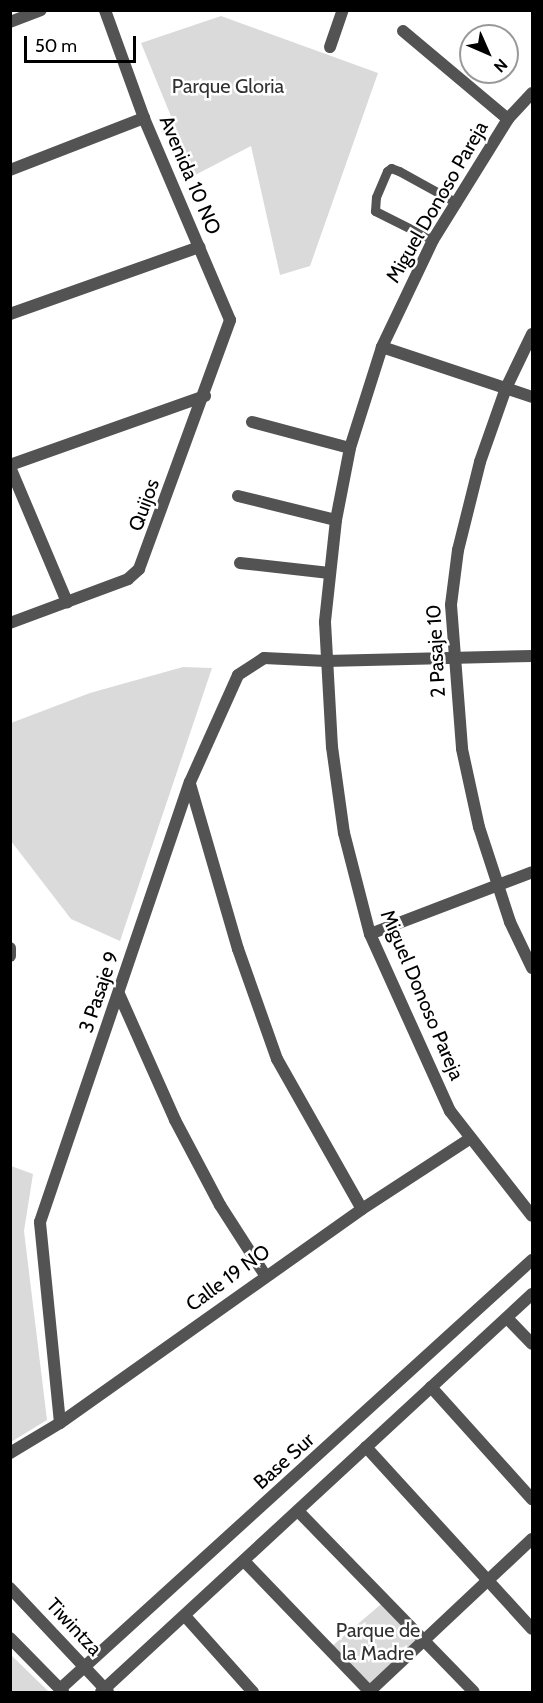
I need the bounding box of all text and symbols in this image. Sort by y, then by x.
scale bar [27,24,140,62]
north arrow [459,24,519,84]
text: 50 m [35,35,77,57]
text: N [490,55,511,76]
park label: Parque Gloria [172,74,284,98]
street label: Avenida 10 NO [154,112,226,238]
street label: Miguel Donoso Pareja [381,117,493,287]
street label: Quijos [124,476,164,534]
street label: 2 Pasaje 10 [422,604,450,698]
street label: Miguel Donoso Pareja [375,906,469,1084]
street label: 3 Pasaje 9 [74,948,124,1036]
street label: Calle 19 NO [181,1240,275,1316]
street label: Base Sur [249,1428,319,1494]
street label: Tiwintza [41,1593,107,1661]
park label: Parque de la Madre [336,1618,420,1665]

